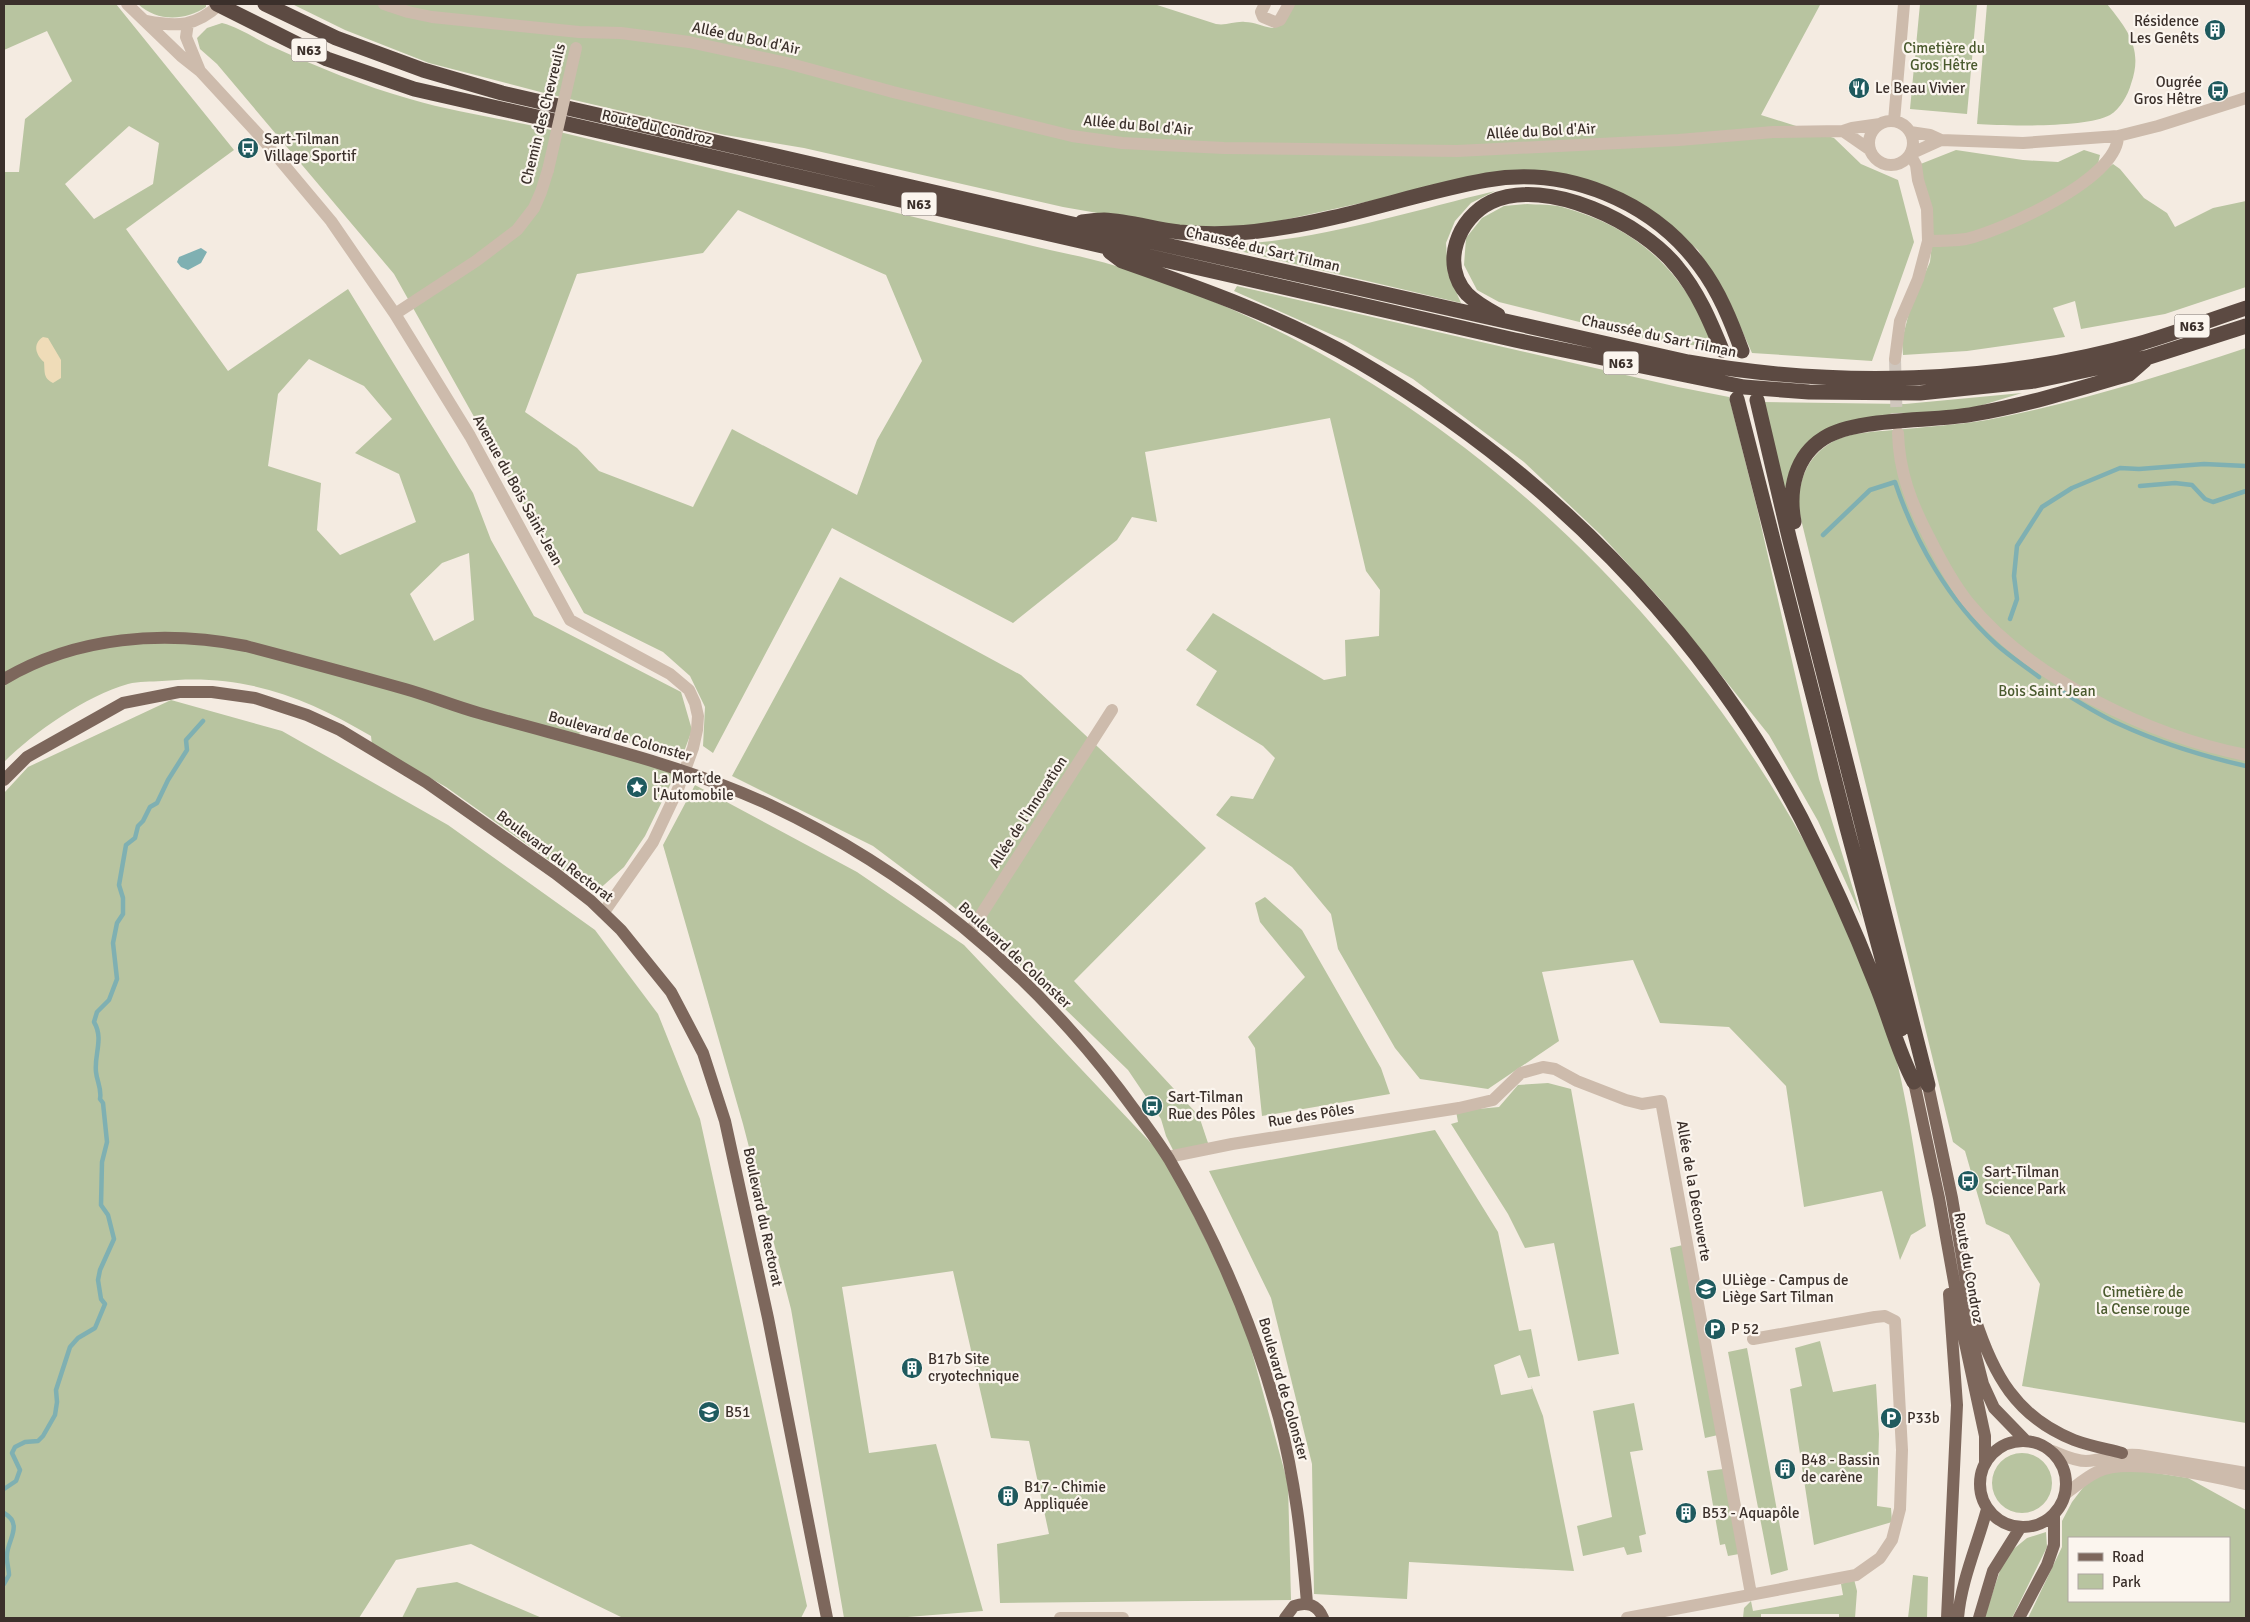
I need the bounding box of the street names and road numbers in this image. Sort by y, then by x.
street label: Allée du Bol d'Air [690,18,802,58]
road number: N63 [292,38,326,62]
street label: Chemin des Chevreuils [517,41,569,186]
street label: Route du Condroz [600,106,714,148]
street label: Allée du Bol d'Air [1083,111,1194,139]
street label: Allée du Bol d'Air [1486,119,1597,143]
road number: N63 [902,192,936,215]
street label: Chaussée du Sart Tilman [1184,222,1342,276]
street label: Chaussée du Sart Tilman [1580,311,1738,361]
road number: N63 [2174,314,2210,338]
road number: N63 [1604,352,1638,374]
street label: Avenue du Bois Saint-Jean [469,412,567,568]
street label: Boulevard de Colonster [546,707,694,765]
street label: Allée de l'Innovation [985,753,1071,871]
street label: Boulevard du Rectorat [493,806,617,906]
street label: Boulevard de Colonster [955,898,1076,1012]
street label: Rue des Pôles [1267,1099,1356,1131]
street label: Allée de la Découverte [1673,1119,1715,1263]
street label: Boulevard du Rectorat [739,1146,787,1288]
street label: Route du Condroz [1950,1211,1988,1325]
street label: Boulevard de Colonster [1255,1315,1313,1463]

